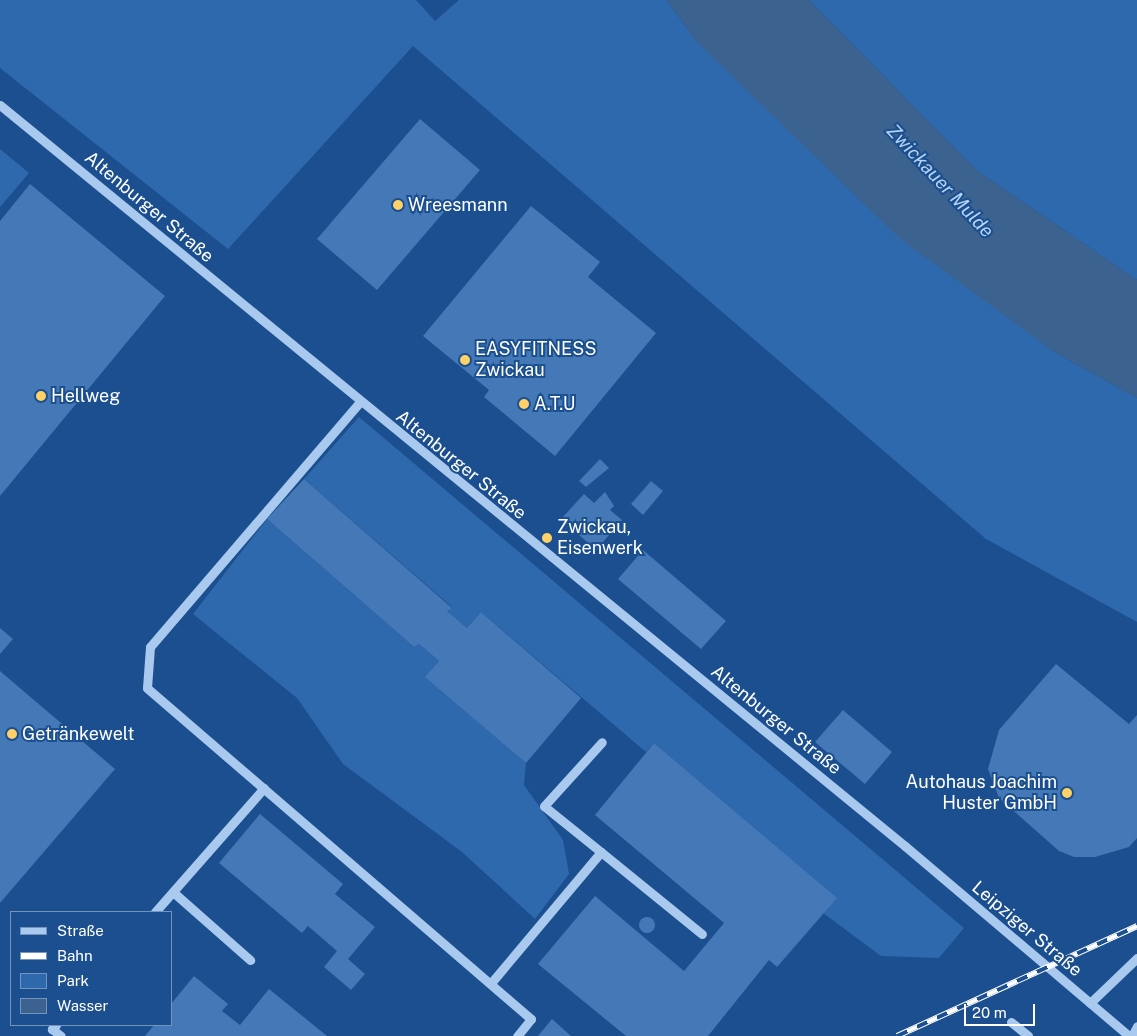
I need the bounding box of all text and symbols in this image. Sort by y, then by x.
water label: Zwickauer Mulde [882,120,998,242]
street label: Altenburger Straße [80,147,218,267]
place label: Wreesmann [408,194,508,216]
marker: Wreesmann [392,199,404,211]
place label: EASYFITNESS Zwickau [475,339,597,382]
marker: EASYFITNESS Zwickau [459,354,471,366]
place label: Hellweg [51,385,120,407]
marker: Hellweg [35,390,47,402]
place label: A.T.U [534,393,575,415]
marker: A.T.U [518,398,530,410]
street label: Altenburger Straße [391,406,531,524]
place label: Zwickau, Eisenwerk [557,517,643,560]
marker: Zwickau, Eisenwerk [541,532,553,544]
street label: Altenburger Straße [706,661,846,779]
place label: Getränkewelt [22,723,135,745]
marker: Getränkewelt [6,728,18,740]
place label: Autohaus Joachim Huster GmbH [906,772,1057,814]
marker: Autohaus Joachim Huster GmbH [1061,787,1073,799]
street label: Leipziger Straße [968,877,1086,981]
legend [10,911,172,1026]
text: Straße [57,922,104,939]
text: Bahn [57,947,93,964]
text: Park [57,972,89,989]
scale bar [967,994,1038,1026]
text: Wasser [57,997,108,1014]
text: 20 m [972,1004,1007,1021]

